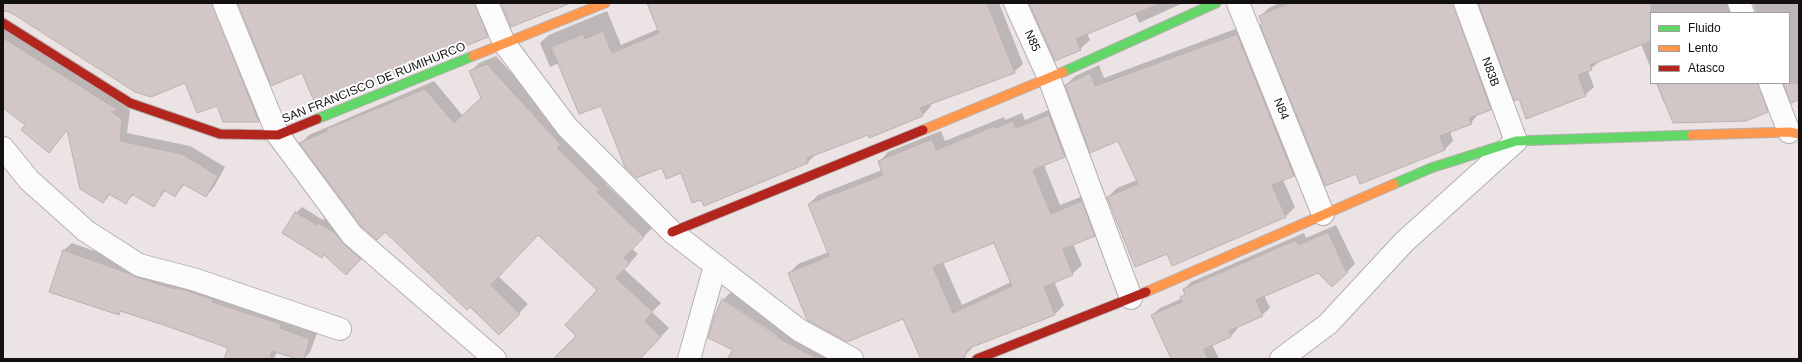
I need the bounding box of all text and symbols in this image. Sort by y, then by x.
legend [1650,12,1790,84]
text: Fluido [1688,21,1721,35]
street label: N85 [1021,28,1043,54]
street label: SAN FRANCISCO DE RUMIHURCO [280,39,468,127]
text: Lento [1688,41,1718,55]
street label: N83B [1478,55,1502,89]
text: Atasco [1688,61,1725,75]
street label: N84 [1270,96,1292,122]

